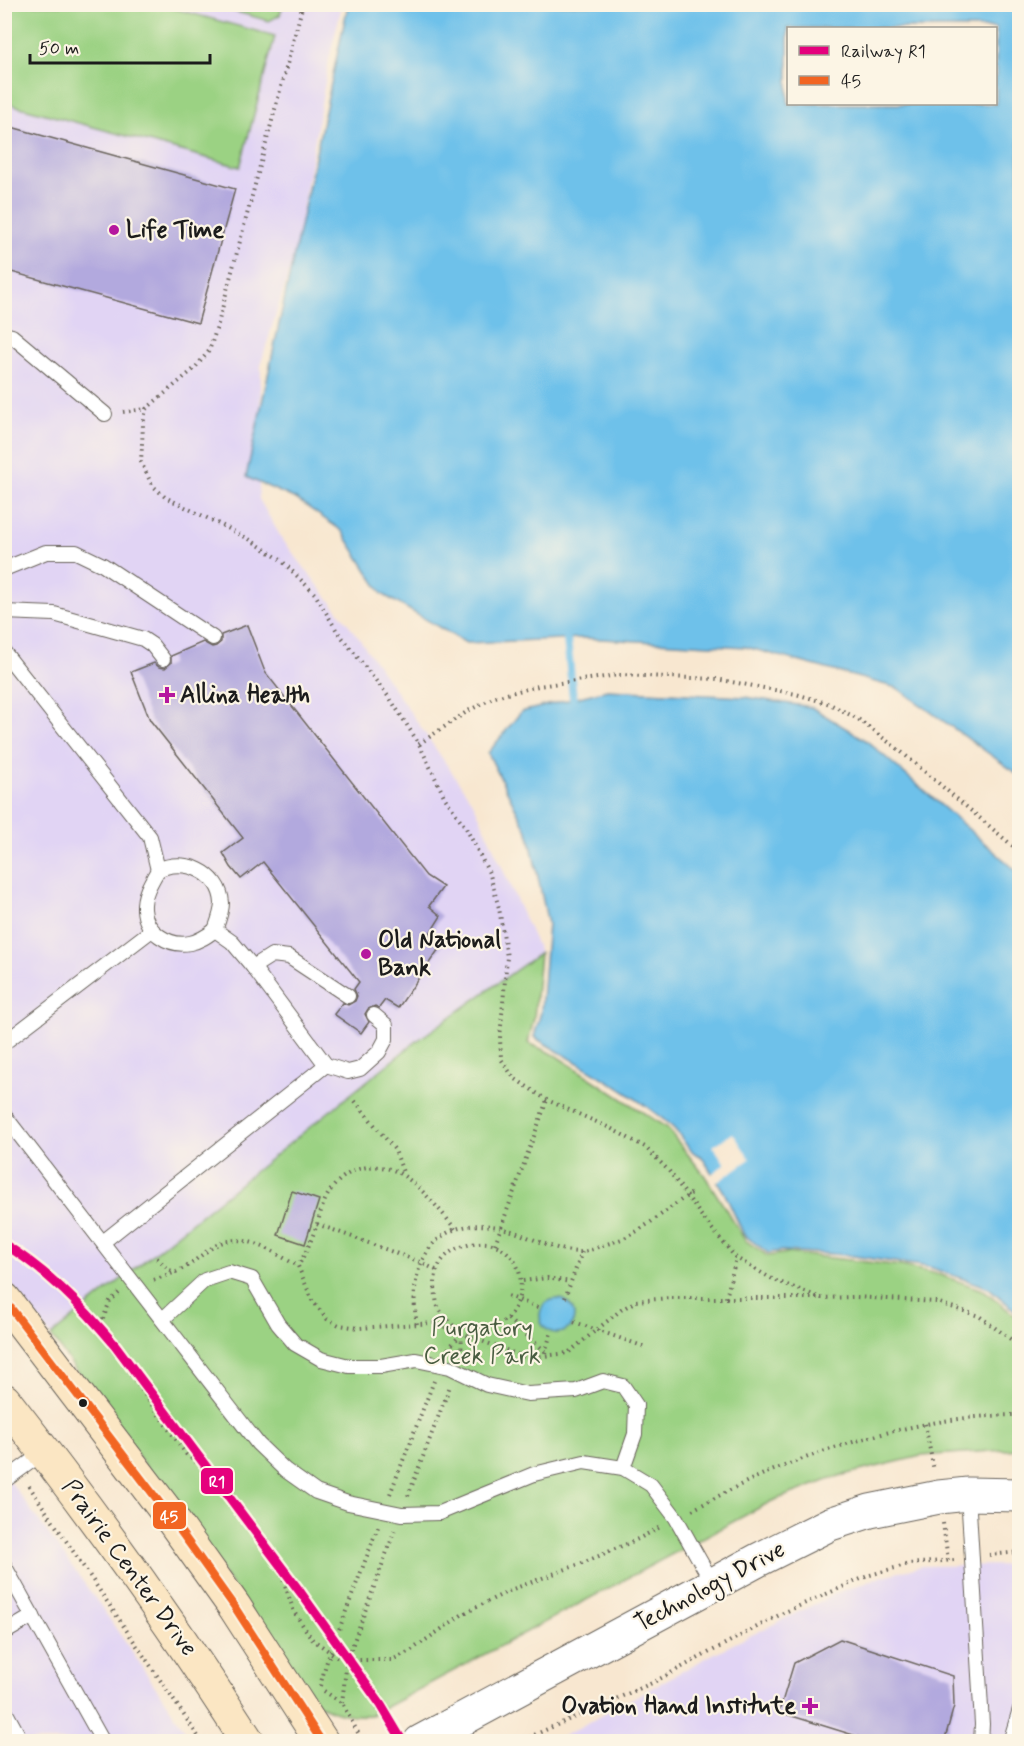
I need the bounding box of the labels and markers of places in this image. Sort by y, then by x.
place label: Life Time [126,215,224,246]
marker: Life Time [107,223,121,237]
place label: Allina Health [180,680,310,711]
marker: Allina Health [158,686,176,704]
place label: Old National Bank [378,925,501,984]
marker: Old National Bank [359,947,373,961]
unlabelled marker [77,1397,89,1409]
place label: Ovation Hand Institute [561,1691,796,1722]
marker: Ovation Hand Institute [801,1697,819,1715]

